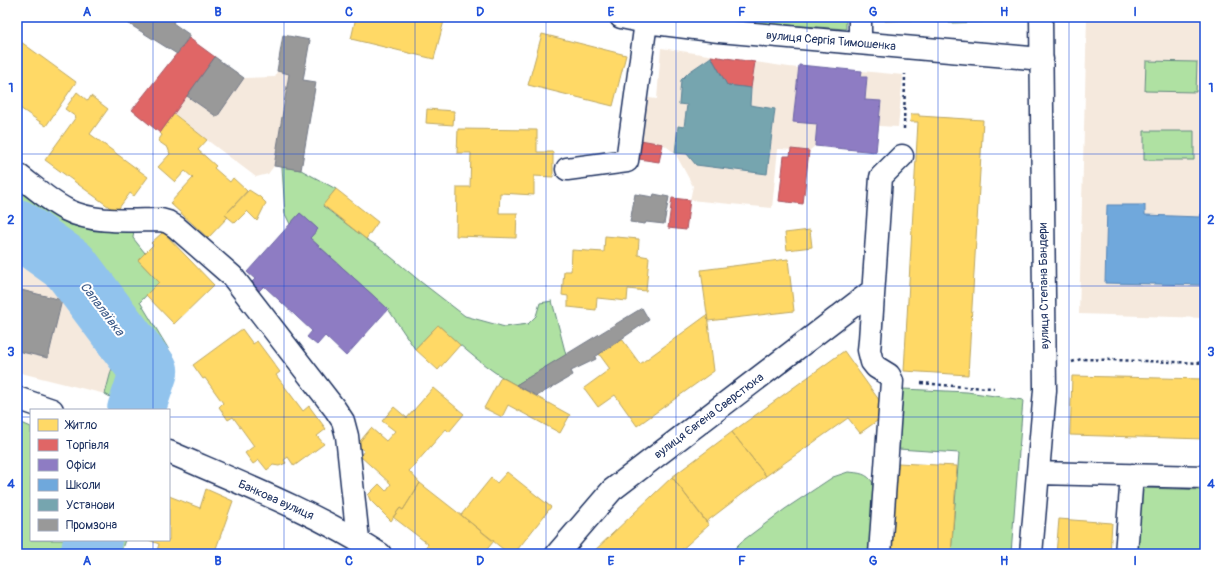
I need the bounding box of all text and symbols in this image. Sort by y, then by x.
text: A [83,4,92,20]
text: B [214,4,222,20]
text: C [345,4,353,20]
text: D [476,4,484,20]
text: E [608,4,615,20]
text: F [738,4,746,20]
text: G [869,4,878,20]
text: H [1000,4,1008,20]
text: I [1133,4,1137,20]
street label: вулиця Сергія Тимошенка [765,28,897,54]
text: 1 [8,80,14,96]
text: 1 [1208,80,1214,96]
text: 2 [7,212,15,228]
text: 2 [1207,212,1215,228]
street label: вулиця Степана Бандери [1035,222,1053,349]
water label: Сапалаївка [77,279,128,340]
text: 3 [7,344,15,360]
text: 3 [1207,344,1215,360]
street label: вулиця Євгена Сверстюка [651,370,767,462]
legend [30,409,170,541]
text: Житло [64,418,98,433]
text: Торгівля [66,438,109,453]
text: Офіси [66,458,96,473]
text: 4 [7,476,15,492]
text: 4 [1207,476,1215,492]
street label: Банкова вулиця [236,477,317,524]
text: Школи [66,478,101,493]
text: Установи [66,498,115,513]
text: Промзона [66,518,117,533]
text: A [83,553,92,569]
text: B [214,553,222,569]
text: C [345,553,353,569]
text: D [476,553,484,569]
text: E [608,553,615,569]
text: F [738,553,746,569]
text: G [869,553,878,569]
text: H [1000,553,1008,569]
text: I [1133,553,1137,569]

